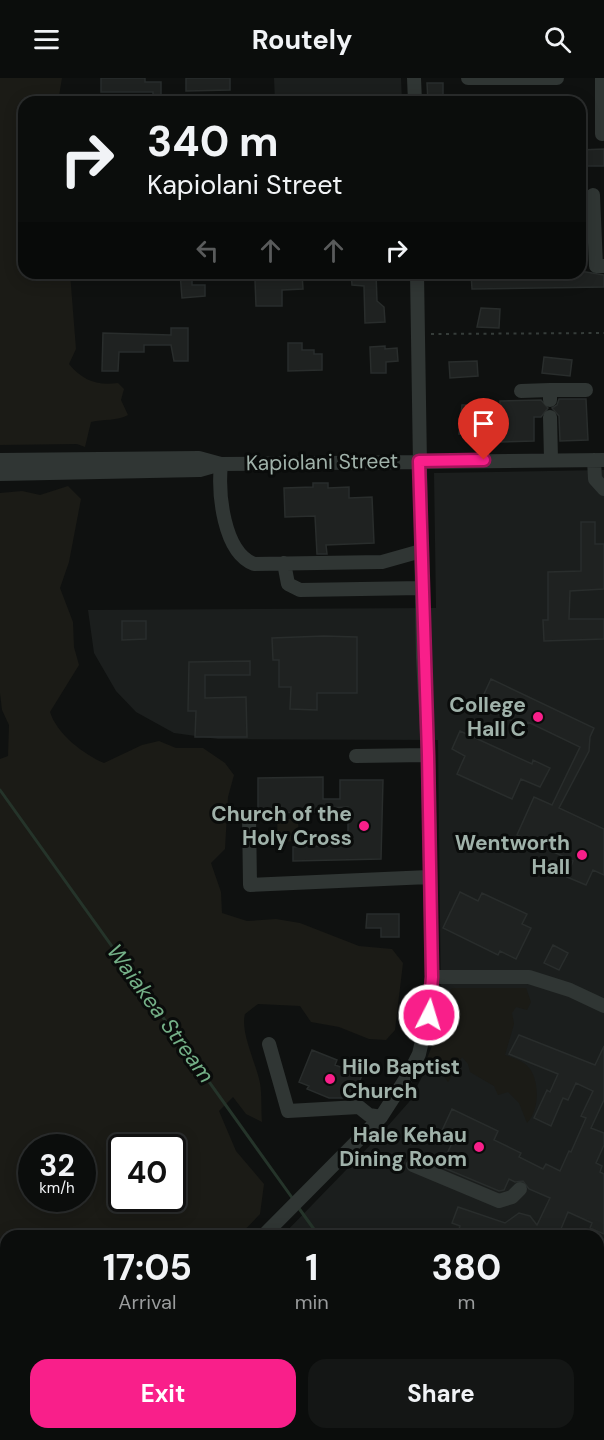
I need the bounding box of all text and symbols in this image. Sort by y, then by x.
text: Routely [252,22,352,57]
icon: menu [30,23,63,56]
icon: search [541,23,574,56]
text: 340 m [147,114,279,169]
icon: right [48,120,126,198]
text: Kapiolani Street [147,167,343,202]
icon: left [191,234,224,267]
icon: ahead [254,234,287,267]
icon: ahead [317,234,350,267]
icon: right [380,234,413,267]
pin [458,398,509,460]
icon: arrive [467,407,500,440]
street label: Kapiolani Street [246,447,398,477]
place label: College Hall C [449,691,526,743]
marker: College Hall C [531,710,545,724]
place label: Church of the Holy Cross [211,800,352,852]
marker: Church of the Holy Cross [357,819,371,833]
place label: Wentworth Hall [455,829,570,881]
marker: Wentworth Hall [575,848,589,862]
water label: Waiakea Stream [100,938,221,1089]
position arrow [397,983,461,1047]
place label: Hilo Baptist Church [342,1053,460,1105]
marker: Hilo Baptist Church [323,1072,337,1086]
place label: Hale Kehau Dining Room [339,1121,467,1173]
speed limit sign: 40 [108,1134,186,1212]
marker: Hale Kehau Dining Room [472,1140,486,1154]
text: 32 [39,1146,75,1185]
text: km/h [39,1178,75,1198]
text: 17:05 [103,1244,192,1291]
text: 1 [305,1244,318,1291]
text: 380 [431,1244,501,1291]
text: Arrival [118,1289,176,1315]
text: min [295,1289,329,1315]
text: m [457,1289,475,1315]
button: Exit [30,1359,296,1428]
button: Share [308,1359,574,1428]

